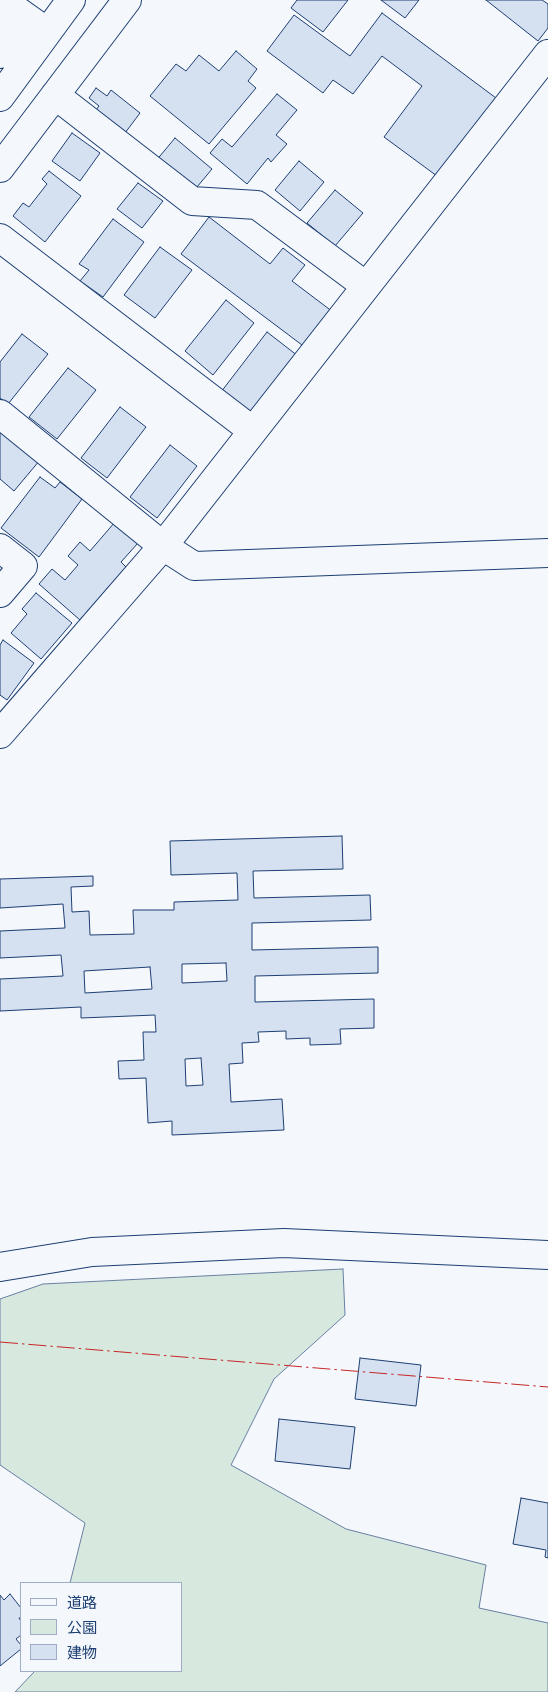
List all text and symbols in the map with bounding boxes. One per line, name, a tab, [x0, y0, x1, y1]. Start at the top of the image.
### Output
legend	[20, 1582, 182, 1672]
text: 道路	[67, 1593, 97, 1613]
text: 公園	[67, 1618, 97, 1638]
text: 建物	[67, 1643, 97, 1663]

